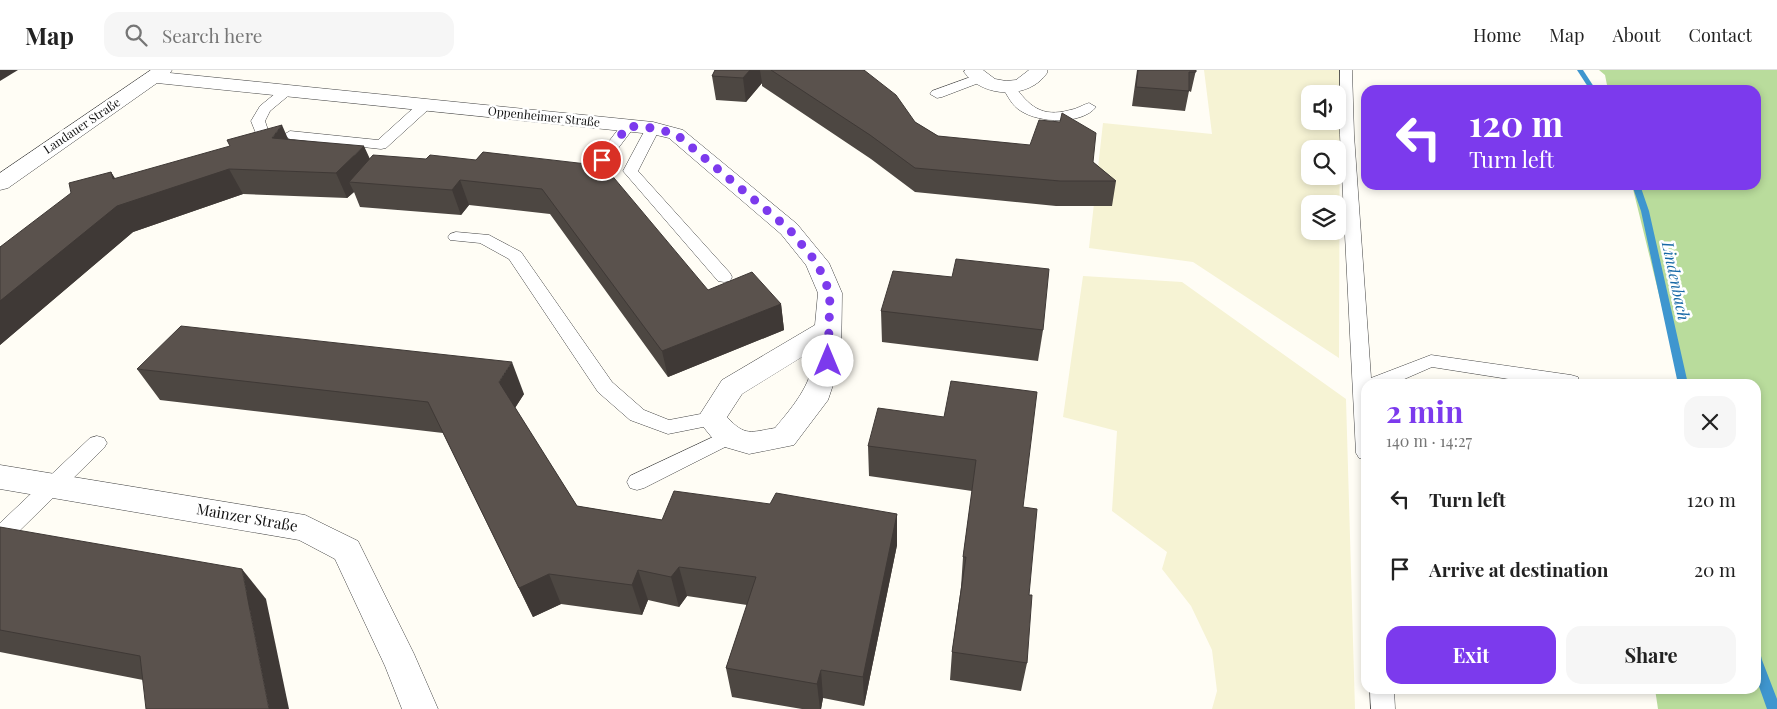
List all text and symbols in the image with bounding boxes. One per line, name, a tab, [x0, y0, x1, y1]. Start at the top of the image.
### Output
search box	[104, 12, 454, 57]
text: Map	[25, 19, 74, 51]
icon: search	[122, 21, 150, 49]
text: Search here	[162, 22, 262, 48]
text: Home	[1473, 23, 1521, 47]
text: Map	[1549, 23, 1584, 47]
text: About	[1612, 23, 1661, 47]
text: Contact	[1689, 23, 1752, 47]
map controls	[1301, 85, 1346, 240]
button: sound	[1301, 85, 1346, 130]
street label: Landauer Straße	[40, 94, 123, 157]
text: 120 m	[1469, 99, 1563, 146]
street label: Oppenheimer Straße	[487, 102, 601, 130]
icon: left	[1386, 105, 1451, 170]
pin	[581, 139, 623, 181]
button: search	[1301, 140, 1346, 185]
text: Turn left	[1469, 144, 1554, 174]
icon: arrive	[588, 146, 616, 174]
button: layers	[1301, 195, 1346, 240]
water label: Lindenbach	[1658, 238, 1695, 322]
position arrow	[801, 334, 853, 386]
text: 2 min	[1386, 391, 1463, 431]
button: close	[1684, 396, 1736, 448]
text: 140 m · 14:27	[1386, 430, 1472, 451]
icon: left	[1386, 485, 1414, 513]
text: Turn left	[1429, 486, 1506, 512]
text: 120 m	[1687, 486, 1736, 512]
street label: Mainzer Straße	[195, 498, 299, 536]
icon: arrive	[1386, 555, 1414, 583]
text: Arrive at destination	[1429, 556, 1609, 582]
text: 20 m	[1694, 556, 1736, 582]
button: Exit	[1386, 626, 1556, 684]
button: Share	[1566, 626, 1736, 684]

